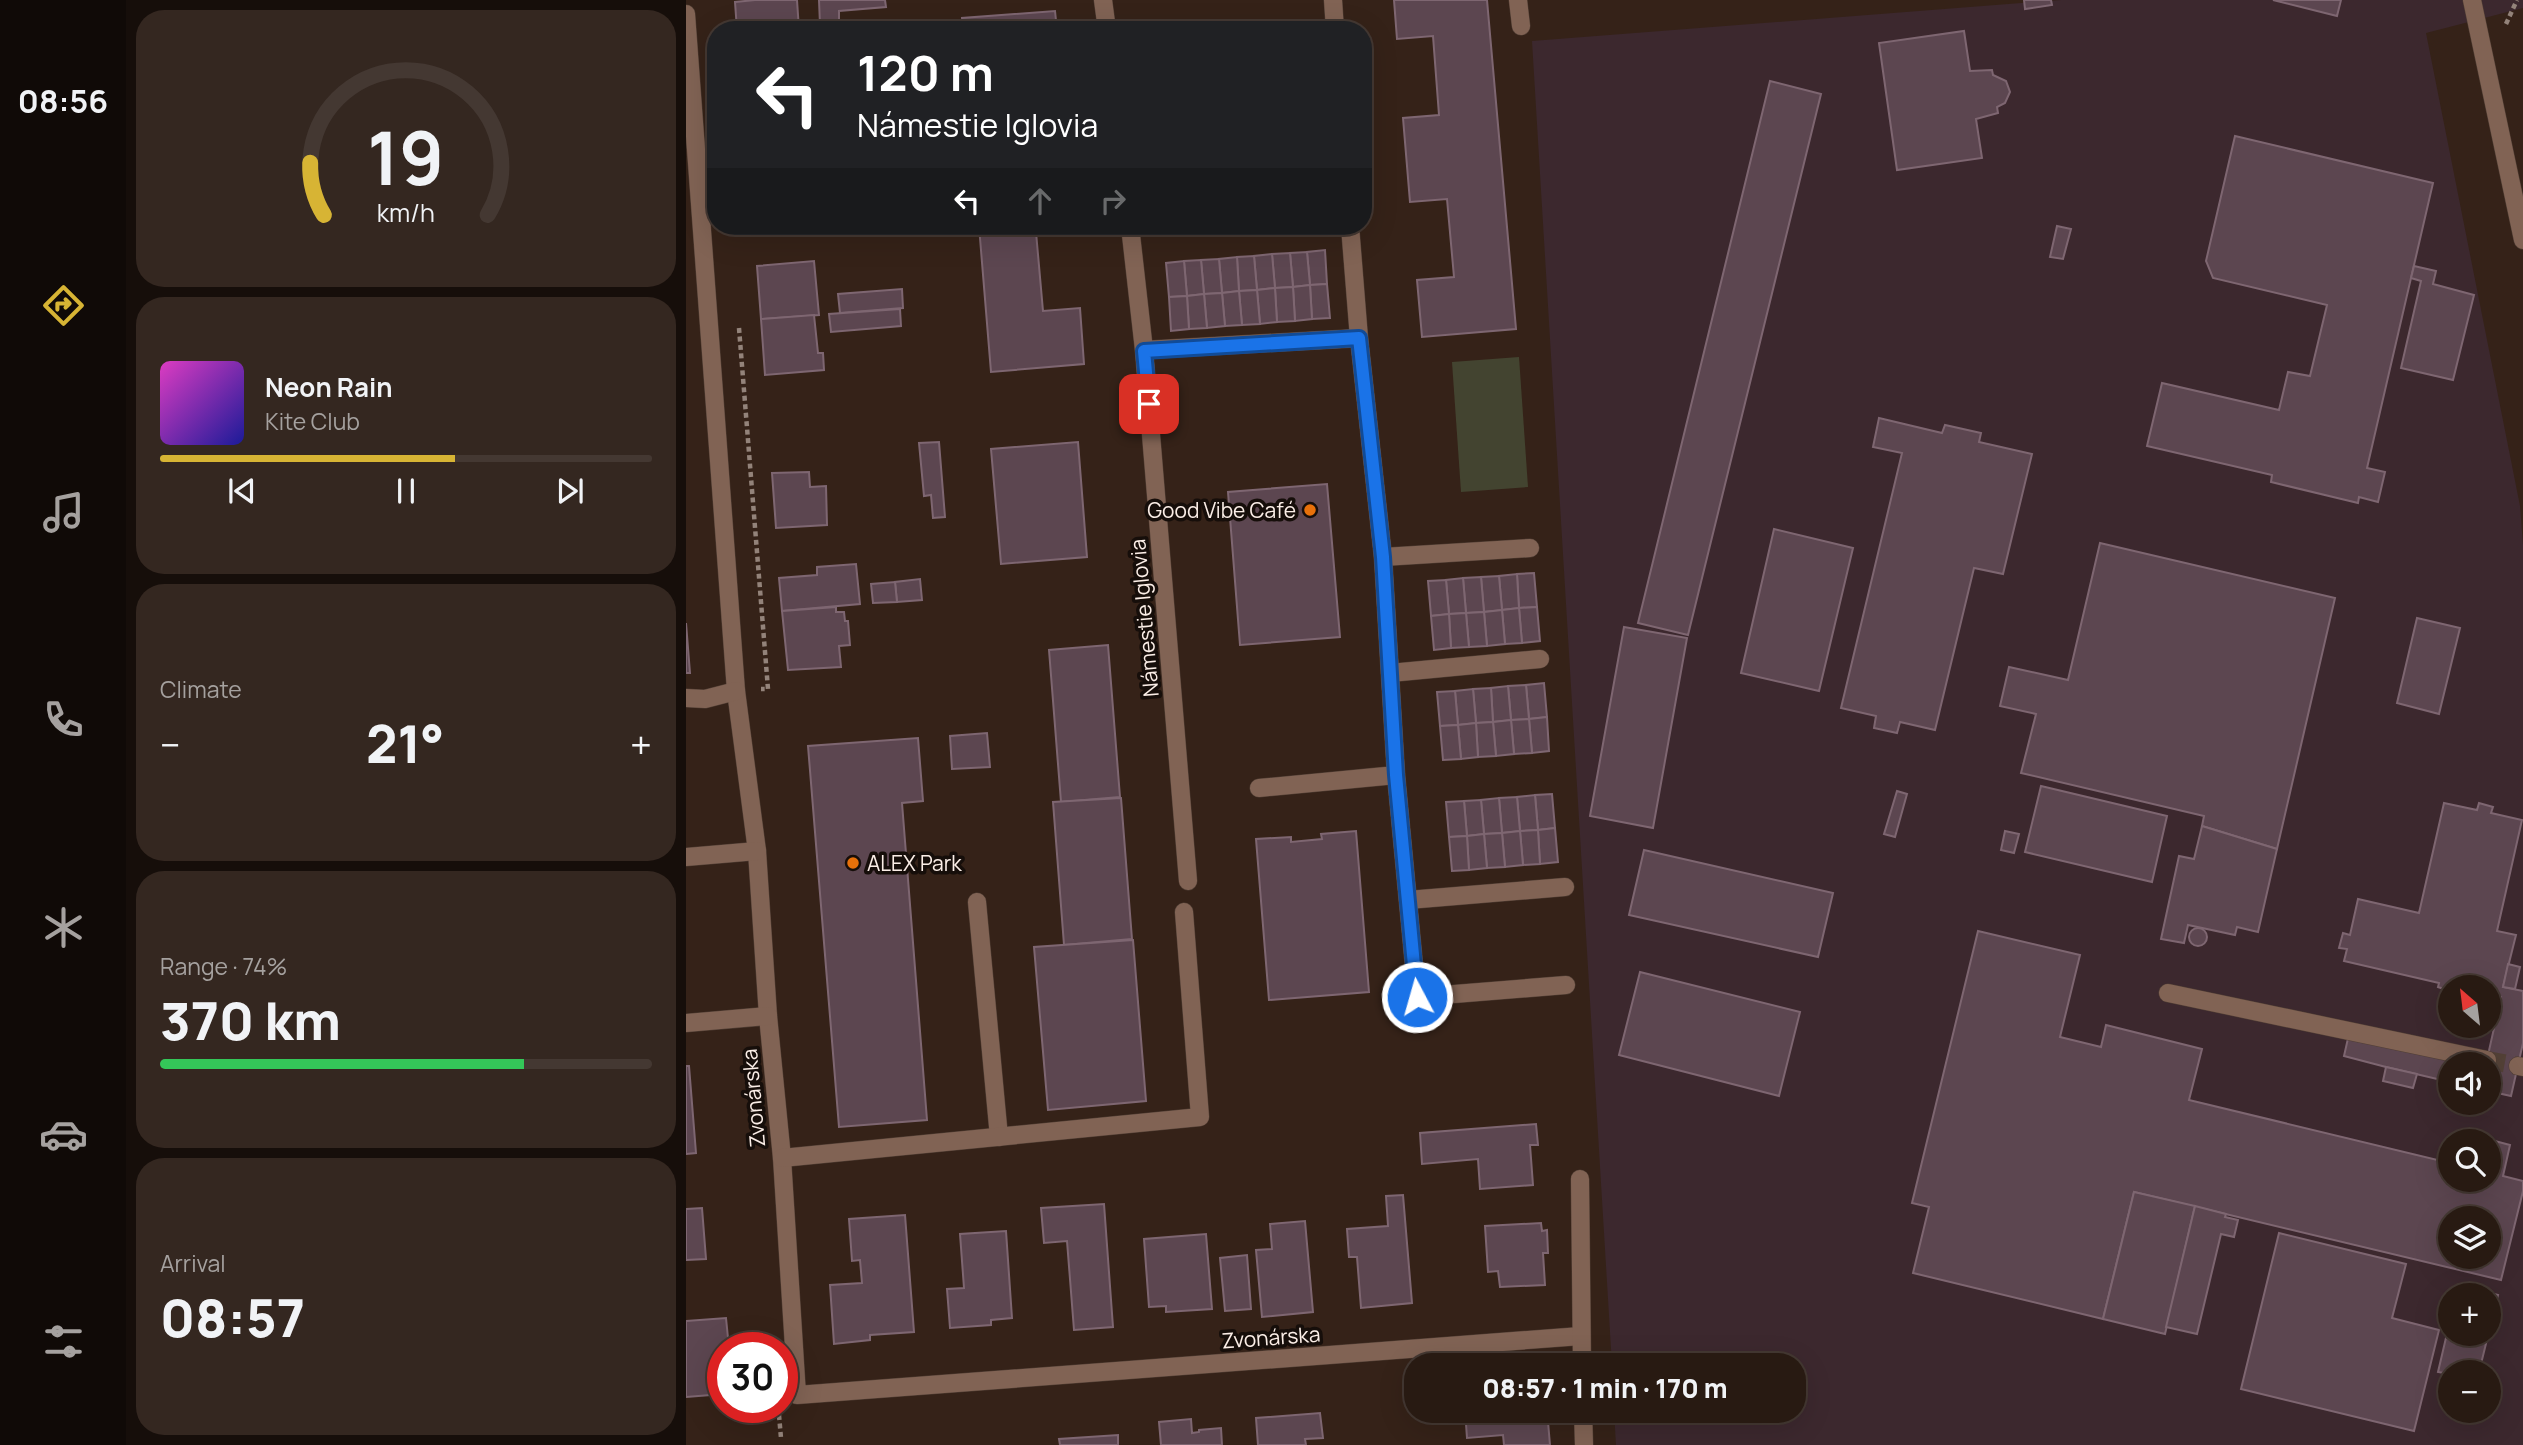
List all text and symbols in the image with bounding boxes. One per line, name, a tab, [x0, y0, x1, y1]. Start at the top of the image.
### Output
text: 120 m	[857, 39, 994, 106]
icon: left	[742, 49, 833, 140]
text: 08:56	[18, 79, 108, 123]
text: Námestie Iglovia	[857, 103, 1098, 147]
text: 19	[367, 107, 445, 207]
icon: left	[948, 182, 986, 220]
icon: ahead	[1021, 182, 1059, 220]
icon: right	[1094, 182, 1132, 220]
text: km/h	[377, 194, 435, 229]
icon: directions	[39, 281, 88, 330]
text: Neon Rain	[265, 369, 393, 405]
pin	[1119, 374, 1179, 434]
icon: arrive	[1130, 385, 1168, 423]
text: Kite Club	[265, 405, 360, 437]
icon: previous	[223, 472, 261, 510]
icon: pause	[387, 472, 425, 510]
icon: next	[551, 472, 589, 510]
icon: music	[39, 488, 88, 537]
place label: Good Vibe Café	[1147, 496, 1296, 524]
marker: Good Vibe Café	[1302, 502, 1318, 518]
street label: Námestie Iglovia	[1123, 538, 1165, 698]
text: Climate	[160, 673, 242, 705]
icon: phone	[39, 695, 88, 744]
text: 21°	[366, 708, 445, 779]
text: −	[160, 718, 181, 770]
text: +	[630, 718, 652, 770]
place label: ALEX Park	[867, 849, 962, 877]
marker: ALEX Park	[845, 855, 861, 871]
icon: climate	[39, 903, 88, 952]
text: Range · 74%	[160, 950, 287, 982]
position arrow	[1380, 960, 1454, 1034]
north arrow	[2438, 975, 2501, 1038]
map controls	[2438, 975, 2501, 1423]
text: 370 km	[160, 985, 341, 1056]
street label: Zvonárska	[735, 1048, 771, 1148]
button: sound	[2438, 1052, 2501, 1115]
icon: car	[39, 1110, 88, 1159]
button: search	[2438, 1129, 2501, 1192]
button: layers	[2438, 1206, 2501, 1269]
text: Arrival	[160, 1247, 226, 1279]
text: 08:57	[160, 1282, 305, 1353]
button: +	[2438, 1283, 2501, 1346]
icon: filters	[39, 1317, 88, 1366]
street label: Zvonárska	[1221, 1320, 1321, 1354]
speed limit sign: 30	[707, 1332, 798, 1423]
button: −	[2438, 1360, 2501, 1423]
text: 08:57 · 1 min · 170 m	[1482, 1370, 1728, 1406]

